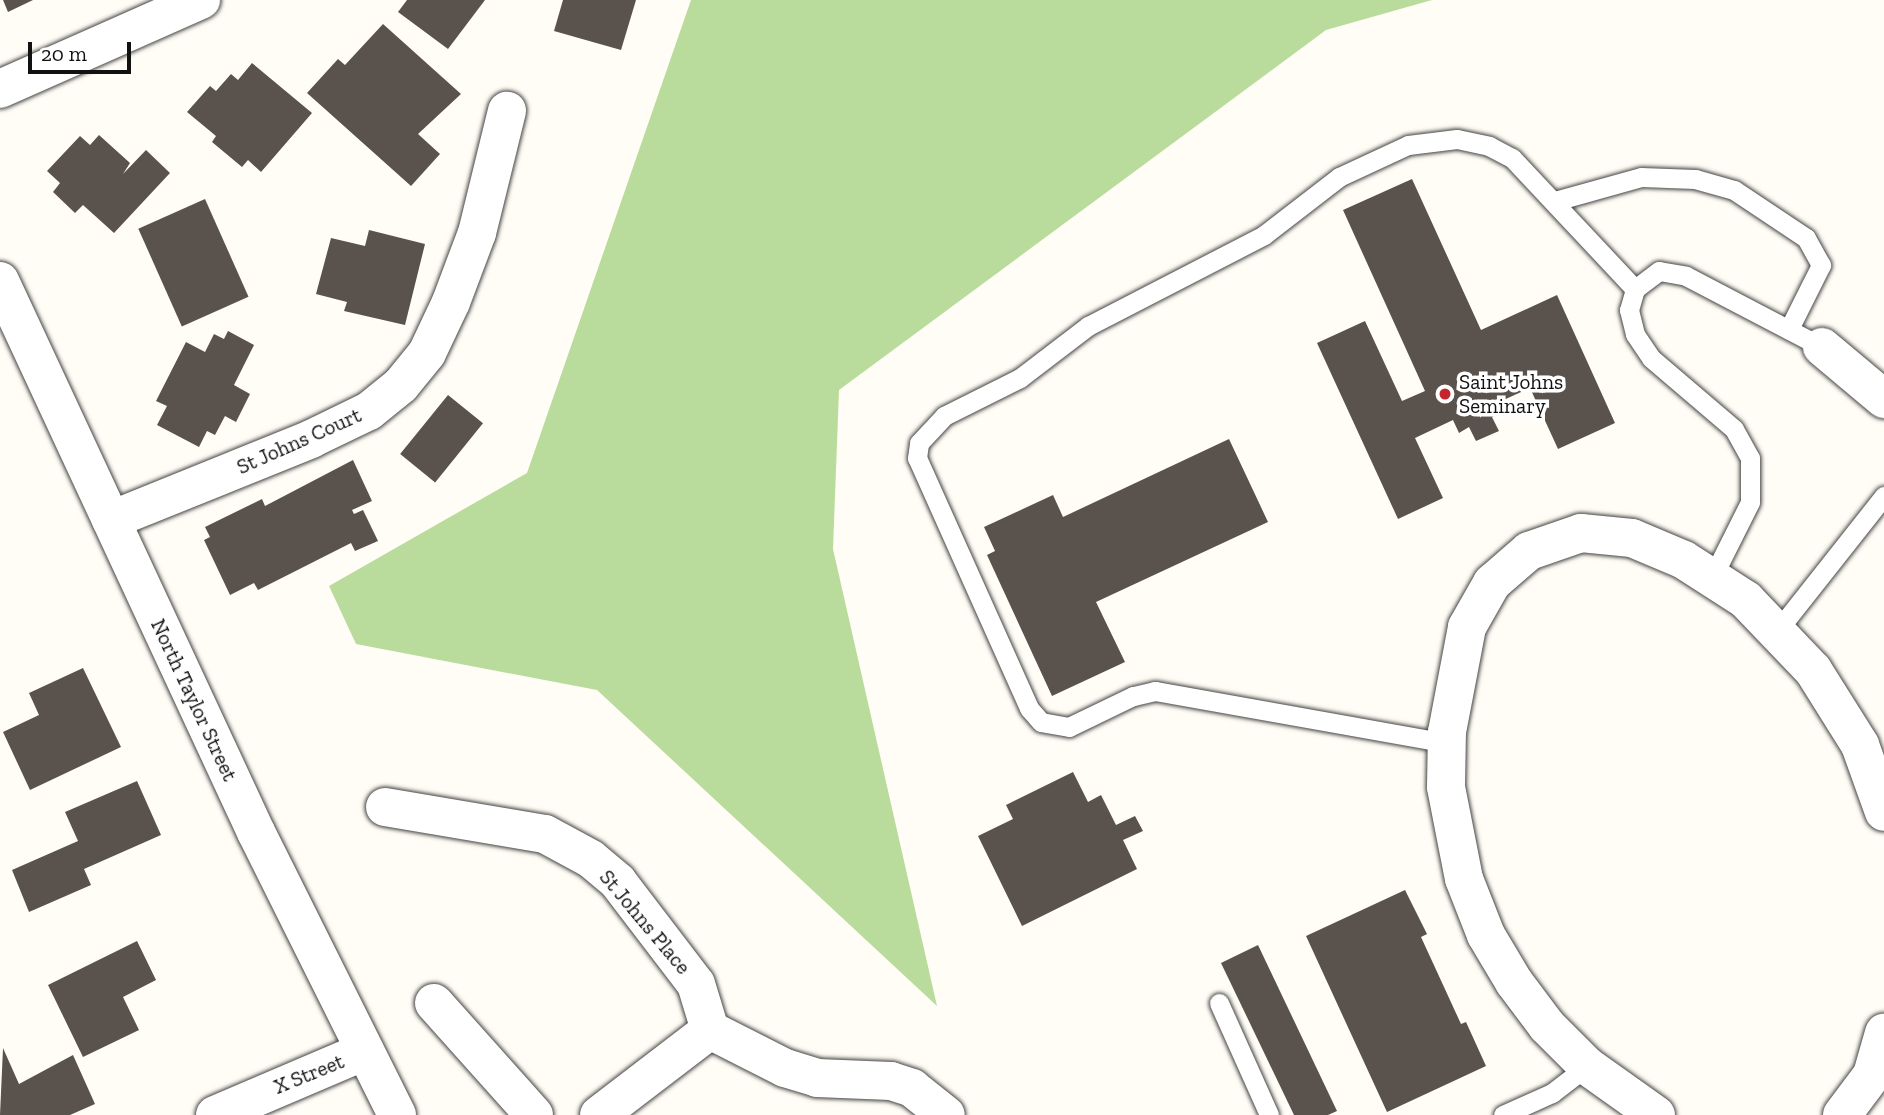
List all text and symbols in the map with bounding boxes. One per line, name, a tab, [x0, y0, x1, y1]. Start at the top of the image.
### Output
scale bar	[32, 28, 135, 72]
text: 20 m	[41, 41, 87, 66]
place label: Saint Johns Seminary	[1459, 369, 1564, 419]
marker: Saint Johns Seminary	[1437, 386, 1453, 402]
street label: St Johns Court	[233, 402, 365, 480]
street label: North Taylor Street	[145, 615, 243, 785]
street label: St Johns Place	[594, 865, 696, 979]
street label: X Street	[270, 1049, 348, 1099]

